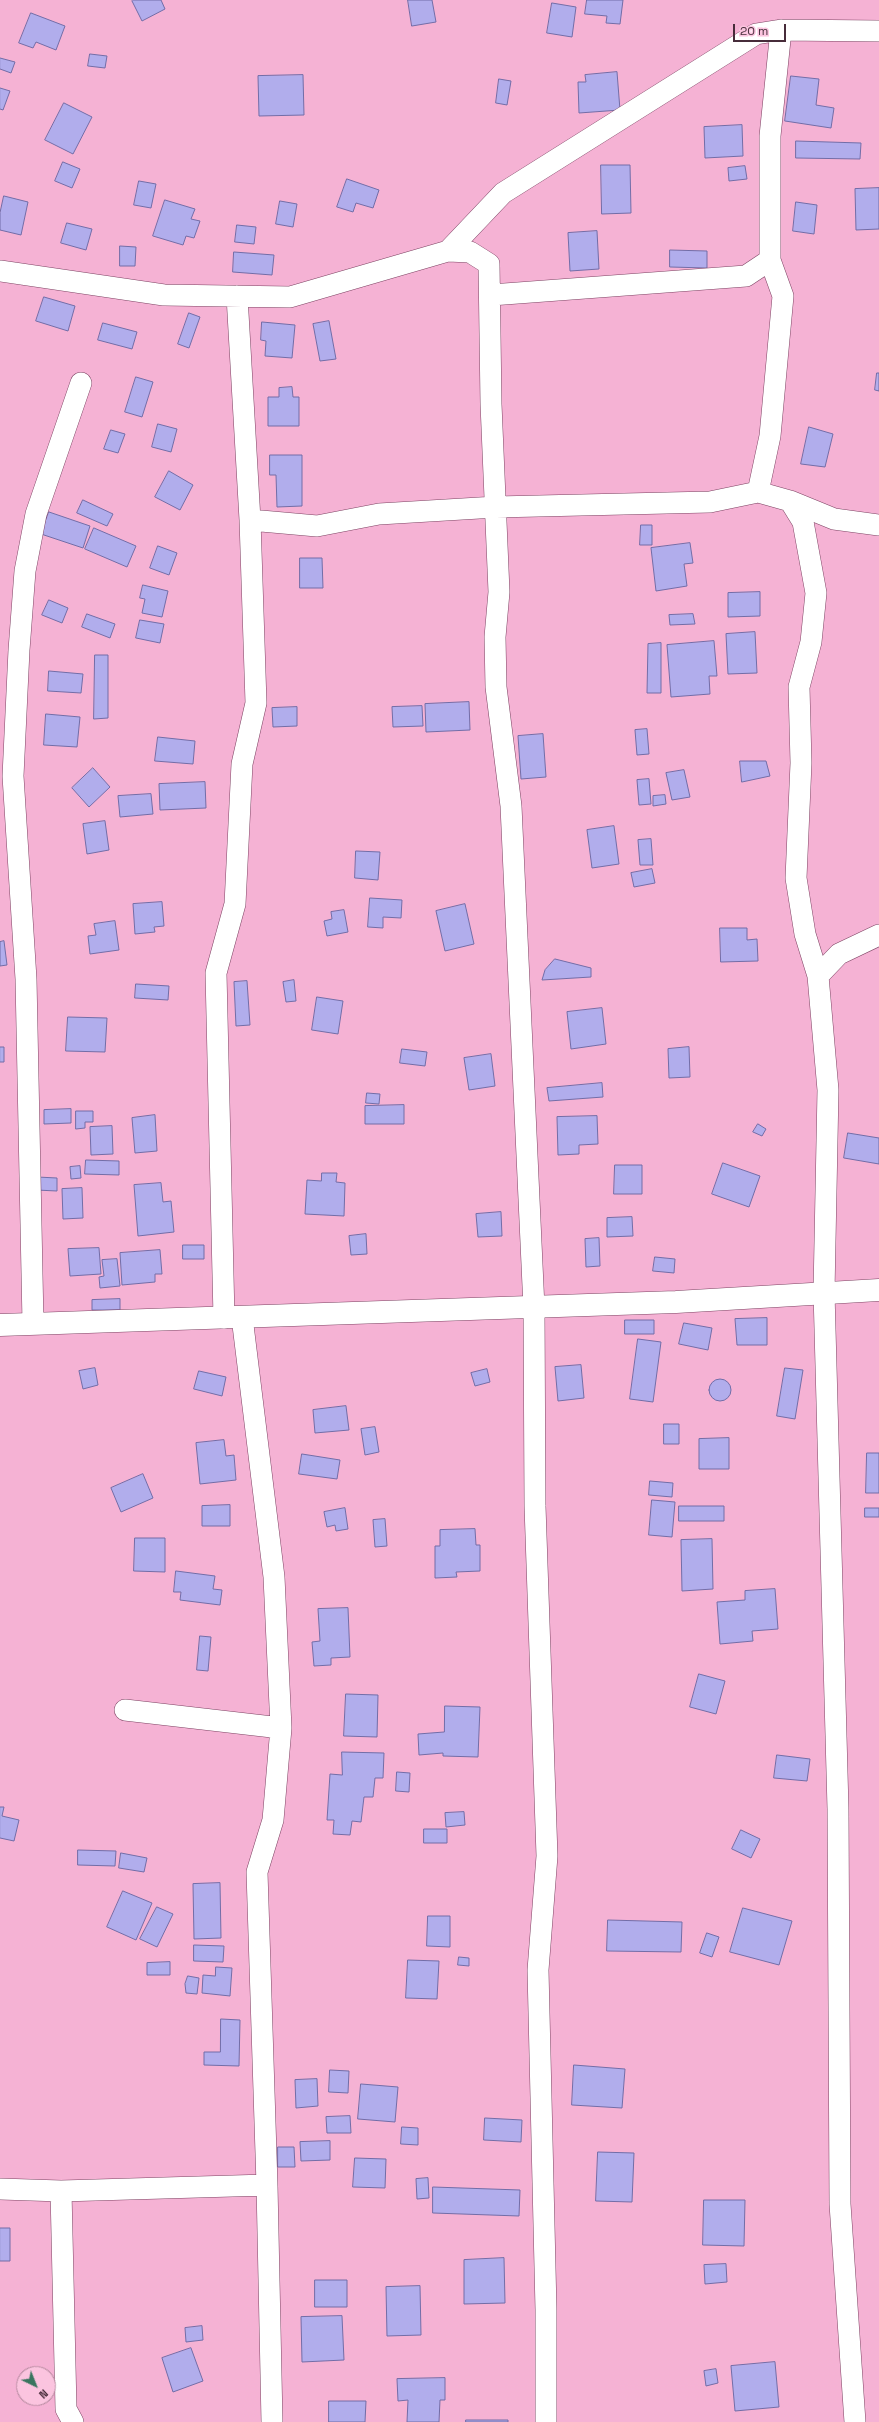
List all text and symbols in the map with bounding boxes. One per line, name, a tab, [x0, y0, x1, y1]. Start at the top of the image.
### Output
scale bar	[735, 16, 788, 42]
text: 20 m	[740, 23, 768, 39]
north arrow	[16, 2366, 56, 2406]
text: N	[36, 2386, 51, 2402]

